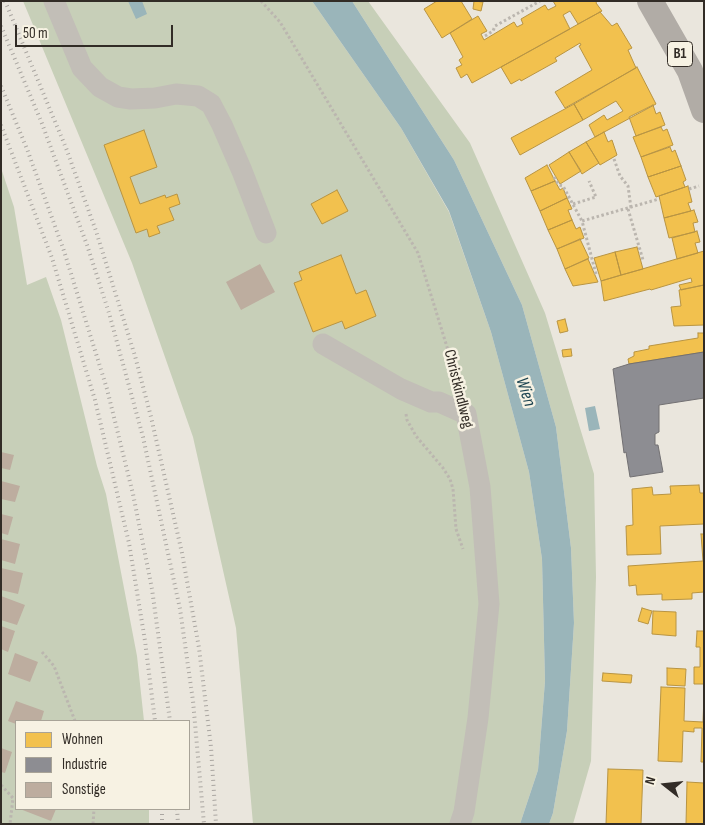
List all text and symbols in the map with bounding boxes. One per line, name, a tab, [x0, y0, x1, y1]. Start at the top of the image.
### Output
scale bar	[18, 15, 175, 47]
text: 50 m	[23, 24, 48, 43]
road number: B1	[668, 42, 692, 66]
street label: Christkindlweg	[439, 348, 477, 430]
water label: Wien	[510, 375, 540, 409]
legend	[15, 720, 190, 810]
text: Wohnen	[62, 730, 103, 749]
text: Industrie	[62, 755, 107, 774]
north arrow	[640, 760, 690, 810]
text: N	[641, 775, 659, 787]
text: Sonstige	[62, 780, 106, 799]

